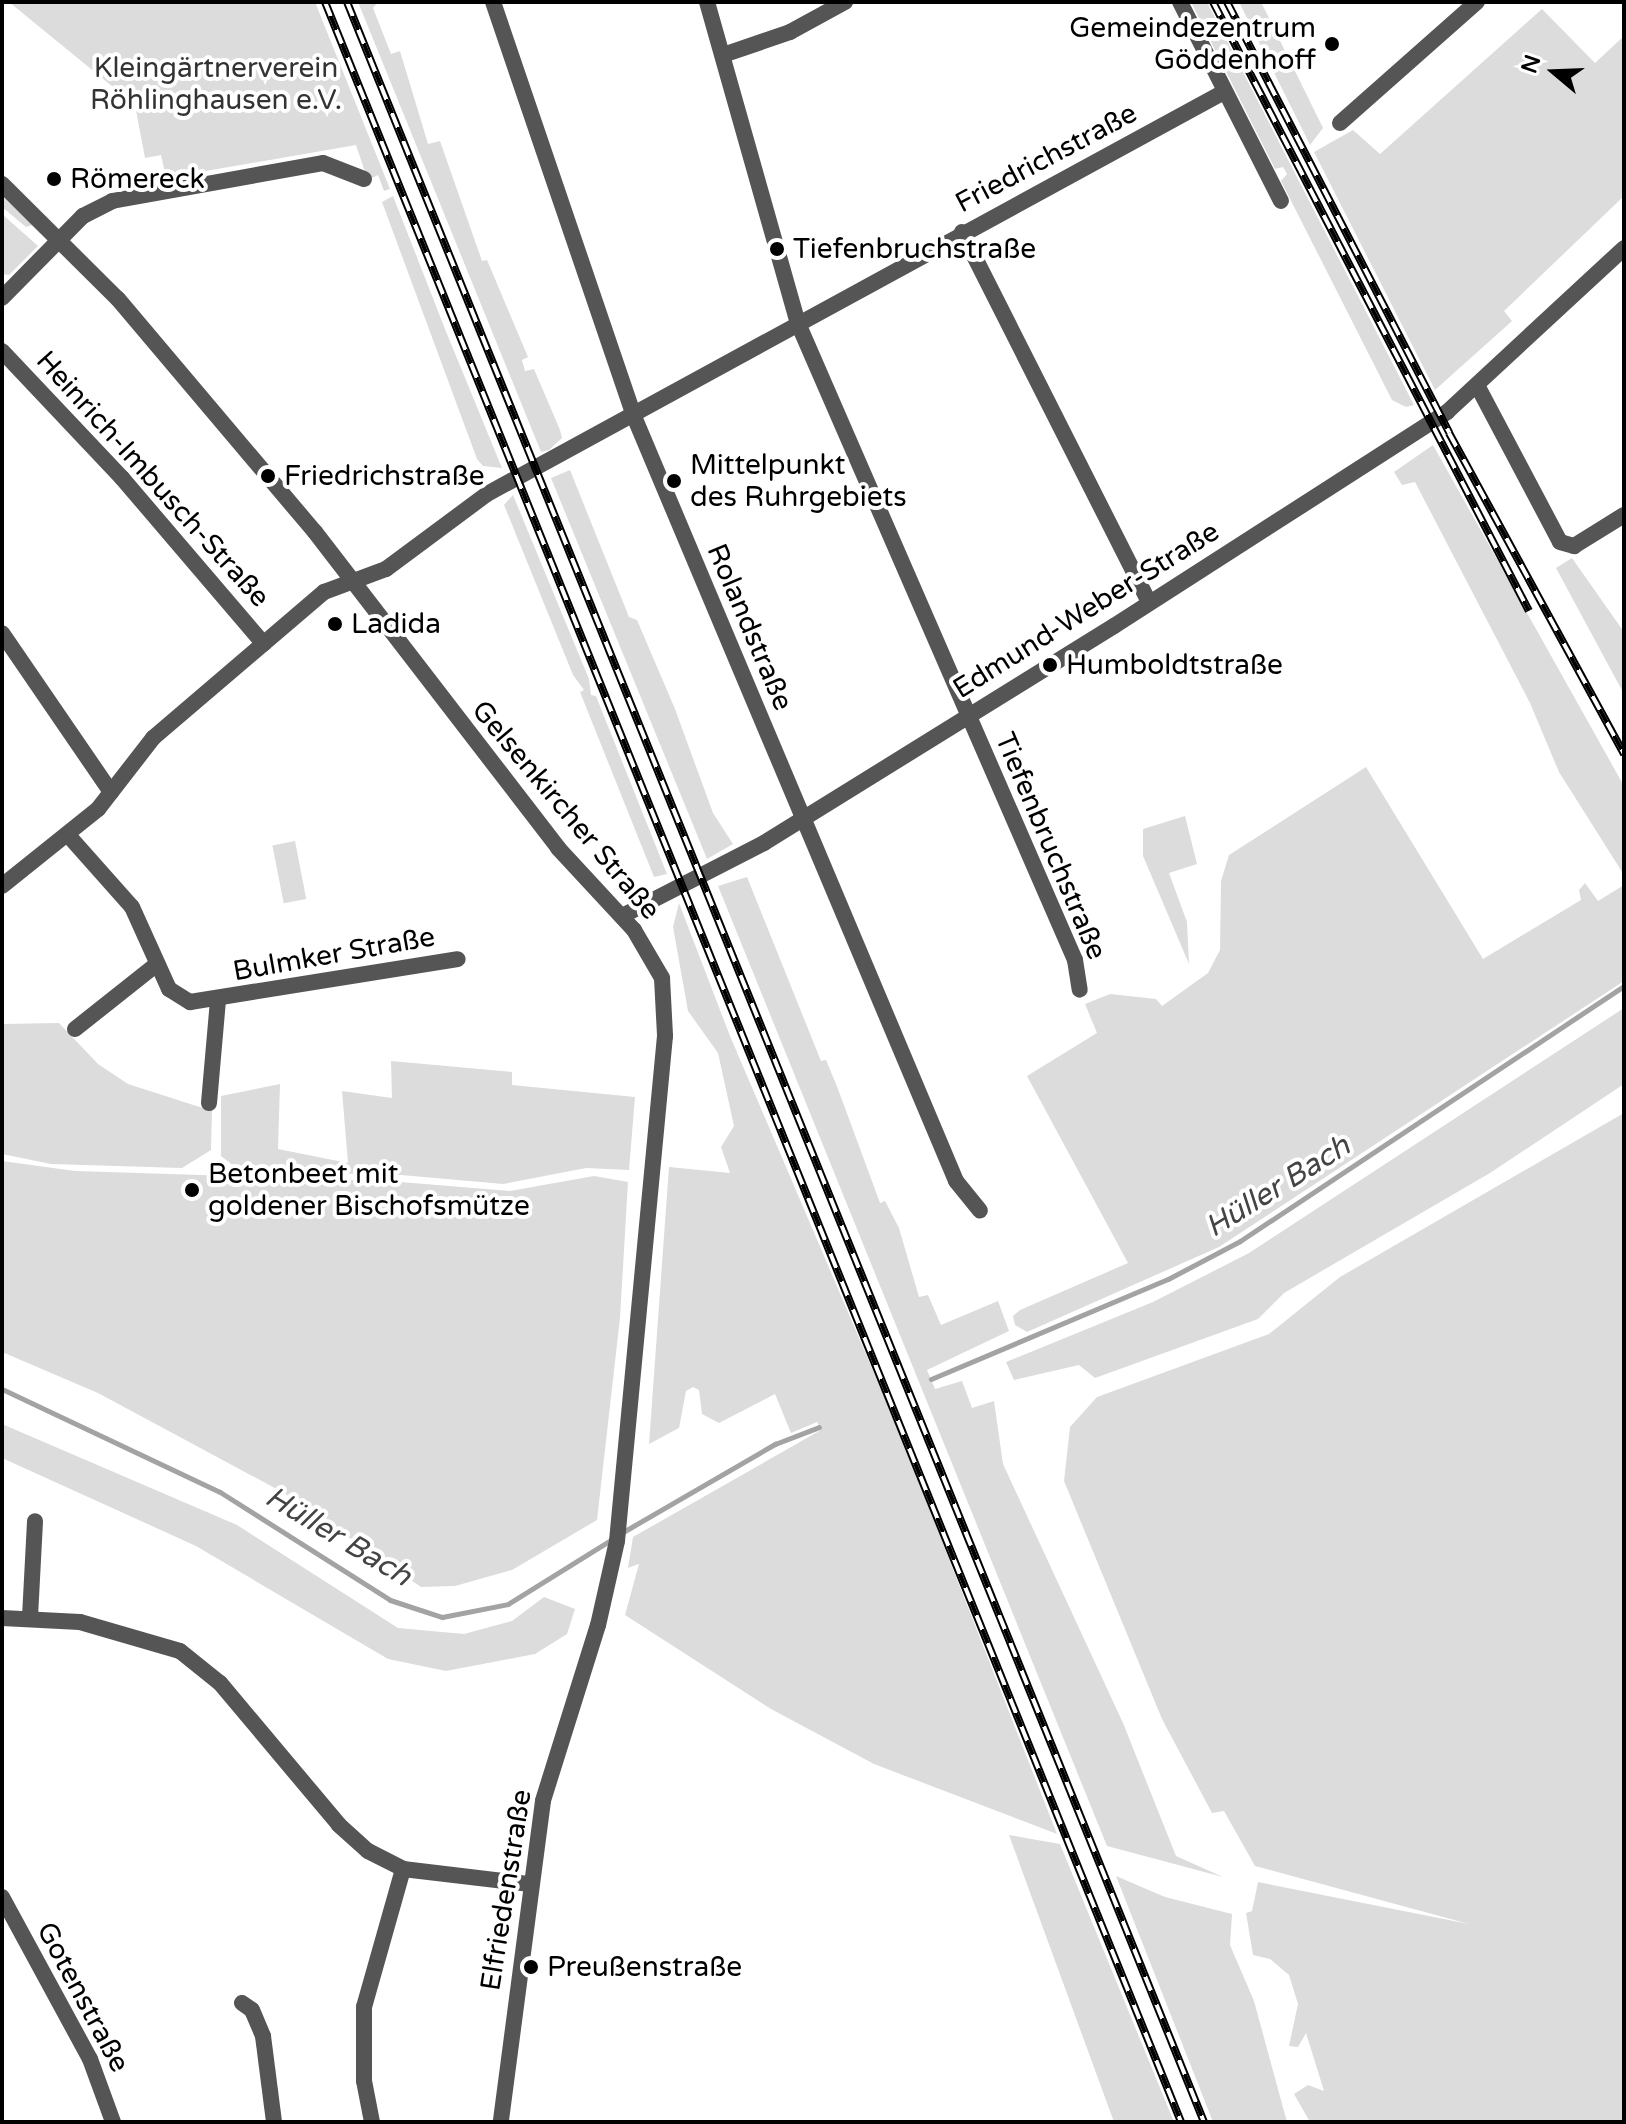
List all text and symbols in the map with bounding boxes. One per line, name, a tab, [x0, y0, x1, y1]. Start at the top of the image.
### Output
place label: Gemeindezentrum Göddenhoff	[1069, 11, 1316, 77]
north arrow	[1514, 32, 1594, 112]
marker: Gemeindezentrum Göddenhoff	[1323, 35, 1341, 53]
park label: Kleingärtnerverein Röhlinghausen e.V.	[90, 51, 342, 117]
text: N	[1516, 52, 1546, 77]
street label: Friedrichstraße	[950, 96, 1142, 220]
place label: Römereck	[70, 162, 205, 196]
marker: Römereck	[45, 170, 63, 188]
place label: Tiefenbruchstraße	[793, 232, 1036, 266]
marker: Tiefenbruchstraße	[768, 240, 786, 258]
street label: Heinrich-Imbusch-Straße	[29, 344, 277, 614]
place label: Mittelpunkt des Ruhrgebiets	[690, 448, 907, 514]
place label: Friedrichstraße	[284, 459, 485, 493]
marker: Friedrichstraße	[259, 467, 277, 485]
marker: Mittelpunkt des Ruhrgebiets	[665, 472, 683, 490]
street label: Edmund-Weber-Straße	[947, 514, 1225, 706]
street label: Rolandstraße	[700, 539, 800, 715]
place label: Ladida	[351, 607, 441, 641]
marker: Ladida	[326, 615, 344, 633]
place label: Humboldtstraße	[1066, 648, 1283, 682]
marker: Humboldtstraße	[1041, 656, 1059, 674]
street label: Gelsenkircher Straße	[465, 694, 667, 926]
street label: Tiefenbruchstraße	[988, 728, 1114, 964]
street label: Bulmker Straße	[230, 920, 438, 988]
water label: Hüller Bach	[1199, 1128, 1357, 1246]
place label: Betonbeet mit goldener Bischofsmütze	[208, 1157, 530, 1223]
marker: Betonbeet mit goldener Bischofsmütze	[183, 1181, 201, 1199]
water label: Hüller Bach	[259, 1479, 417, 1595]
street label: Elfriedenstraße	[474, 1787, 538, 1993]
street label: Gotenstraße	[29, 1916, 137, 2078]
place label: Preußenstraße	[547, 1950, 742, 1984]
marker: Preußenstraße	[522, 1958, 540, 1976]

